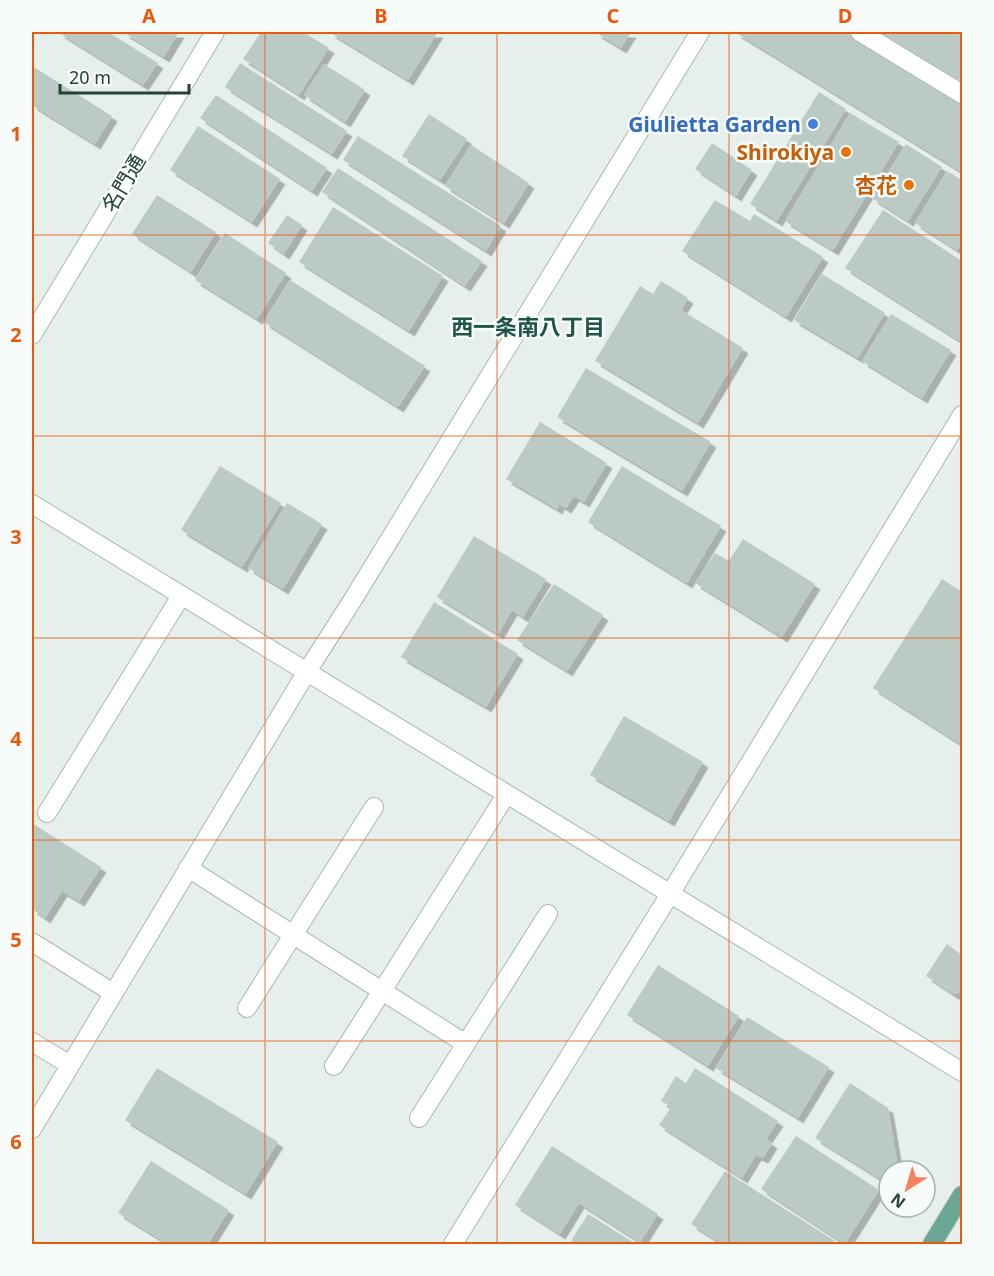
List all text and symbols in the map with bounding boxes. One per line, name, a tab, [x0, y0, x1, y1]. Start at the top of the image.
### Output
text: A	[142, 2, 156, 29]
text: B	[374, 2, 388, 29]
text: C	[607, 2, 620, 29]
text: D	[838, 2, 852, 29]
scale bar	[60, 57, 189, 95]
text: 20 m	[69, 65, 111, 89]
place label: Giulietta Garden	[628, 110, 801, 138]
marker: Giulietta Garden	[806, 117, 820, 131]
text: 1	[10, 120, 22, 147]
place label: Shirokiya	[737, 138, 834, 166]
marker: Shirokiya	[839, 145, 853, 159]
street label: 名門通	[95, 149, 151, 217]
place label: 杏花	[855, 171, 897, 199]
marker: 杏花	[902, 178, 916, 192]
district label: 西一条南八丁目	[451, 311, 605, 341]
text: 2	[10, 321, 22, 348]
text: 3	[10, 523, 22, 550]
text: 4	[10, 725, 22, 752]
text: 5	[10, 926, 22, 953]
text: 6	[10, 1128, 22, 1155]
north arrow	[877, 1159, 937, 1219]
text: N	[886, 1188, 910, 1214]

